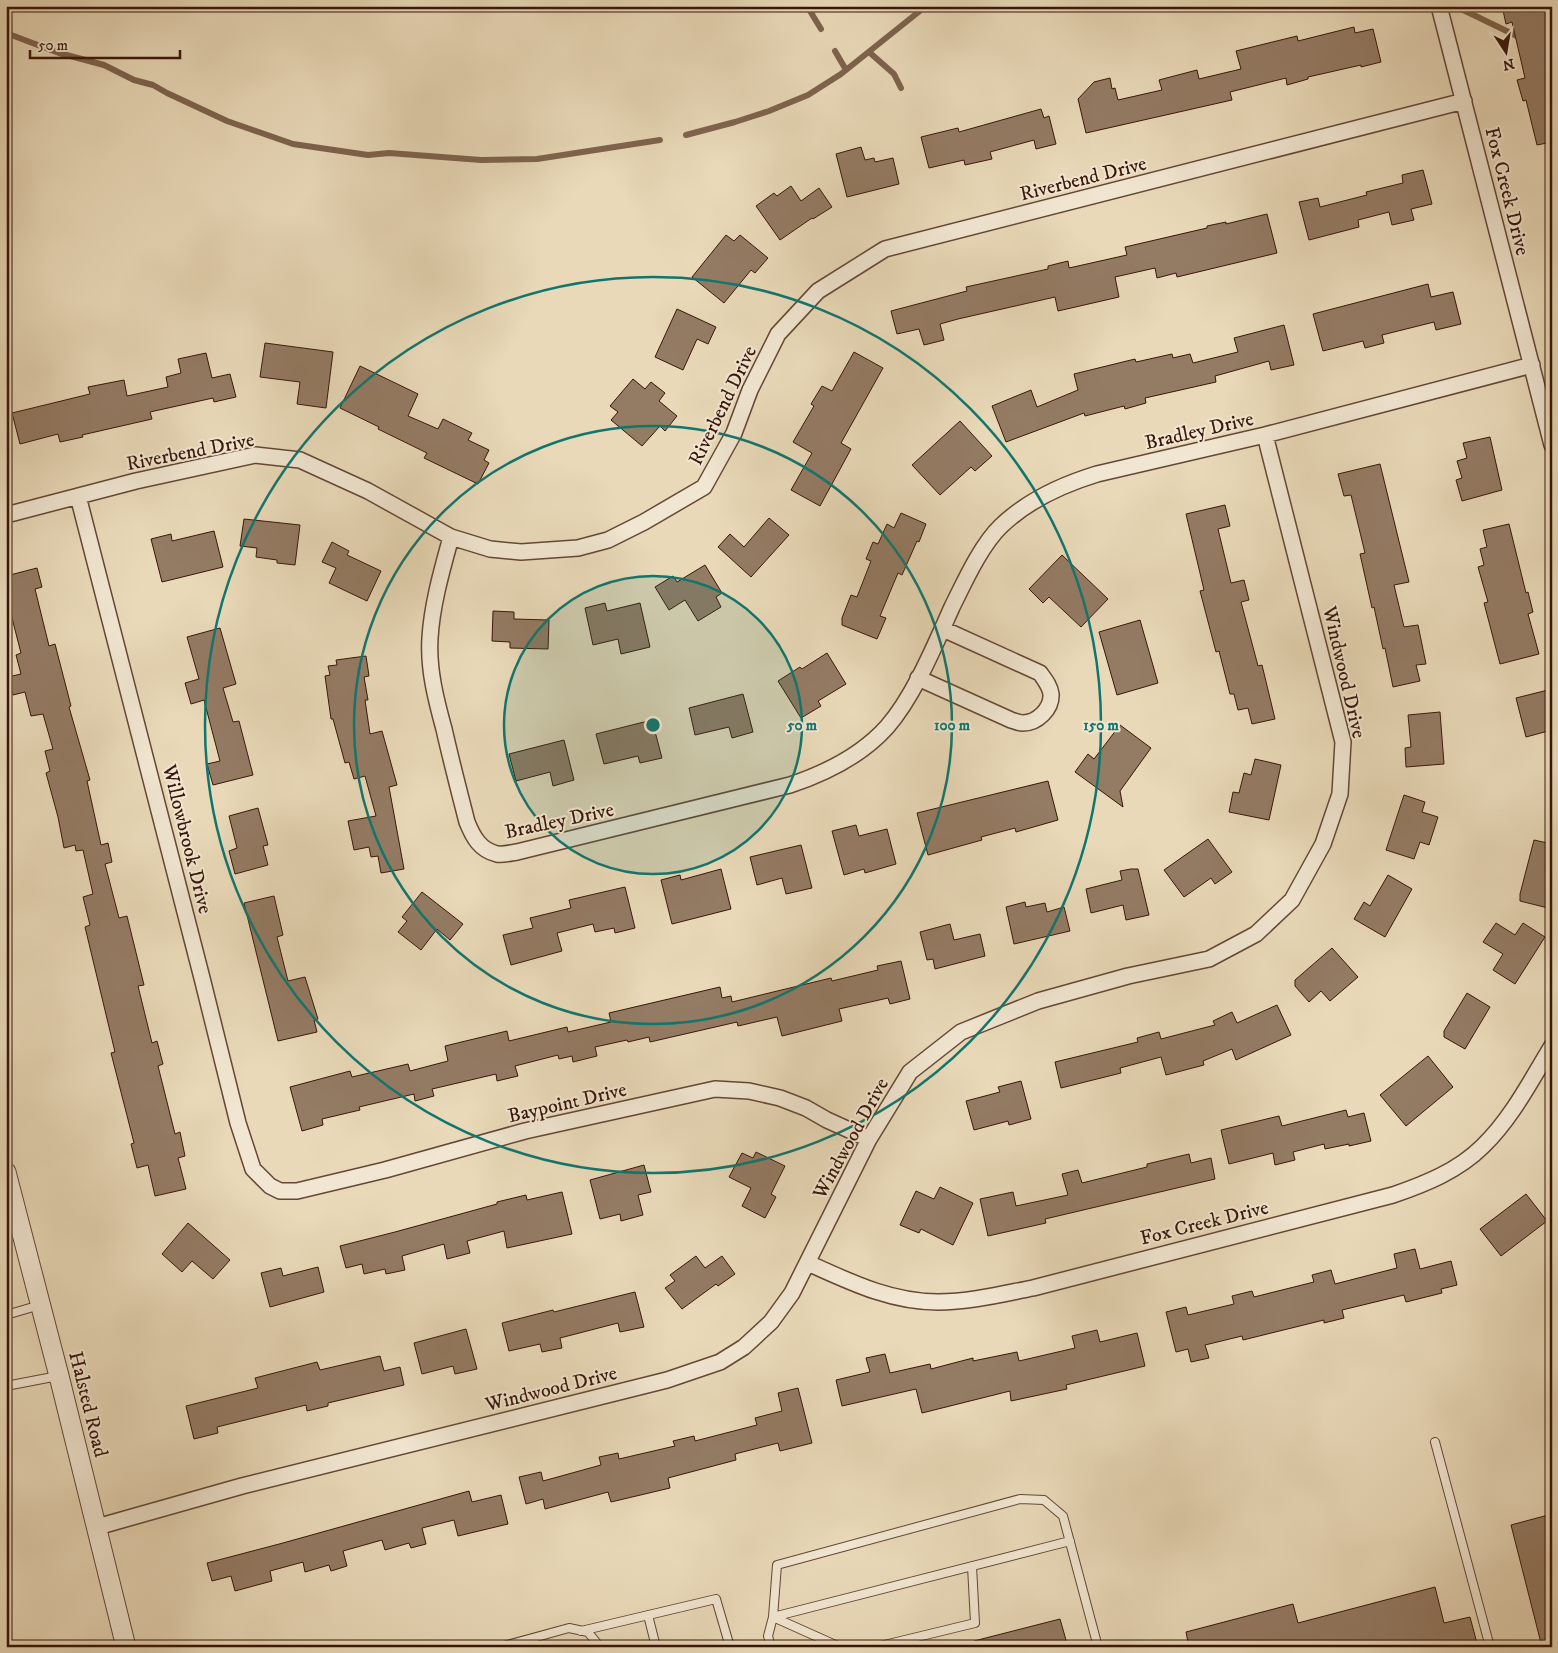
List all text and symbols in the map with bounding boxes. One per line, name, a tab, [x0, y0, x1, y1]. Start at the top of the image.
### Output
scale bar	[30, 28, 180, 60]
north arrow	[1480, 28, 1530, 78]
text: 50 m	[38, 36, 68, 55]
text: N	[1501, 54, 1516, 74]
street label: Fox Creek Drive	[1479, 125, 1535, 258]
street label: Riverbend Drive	[1017, 152, 1149, 207]
street label: Riverbend Drive	[684, 342, 763, 469]
street label: Bradley Drive	[1142, 407, 1256, 456]
street label: Riverbend Drive	[124, 428, 256, 477]
street label: Windwood Drive	[1316, 603, 1371, 741]
centre of rings	[644, 716, 662, 734]
text: 50 m	[786, 716, 818, 735]
text: 100 m	[934, 716, 971, 735]
text: 150 m	[1083, 716, 1119, 735]
street label: Willowbrook Drive	[156, 761, 217, 916]
street label: Bradley Drive	[502, 798, 616, 845]
street label: Windwood Drive	[807, 1074, 895, 1205]
street label: Baypoint Drive	[506, 1078, 629, 1129]
street label: Fox Creek Drive	[1138, 1195, 1271, 1251]
street label: Halsted Road	[62, 1349, 113, 1460]
street label: Windwood Drive	[482, 1361, 620, 1418]

